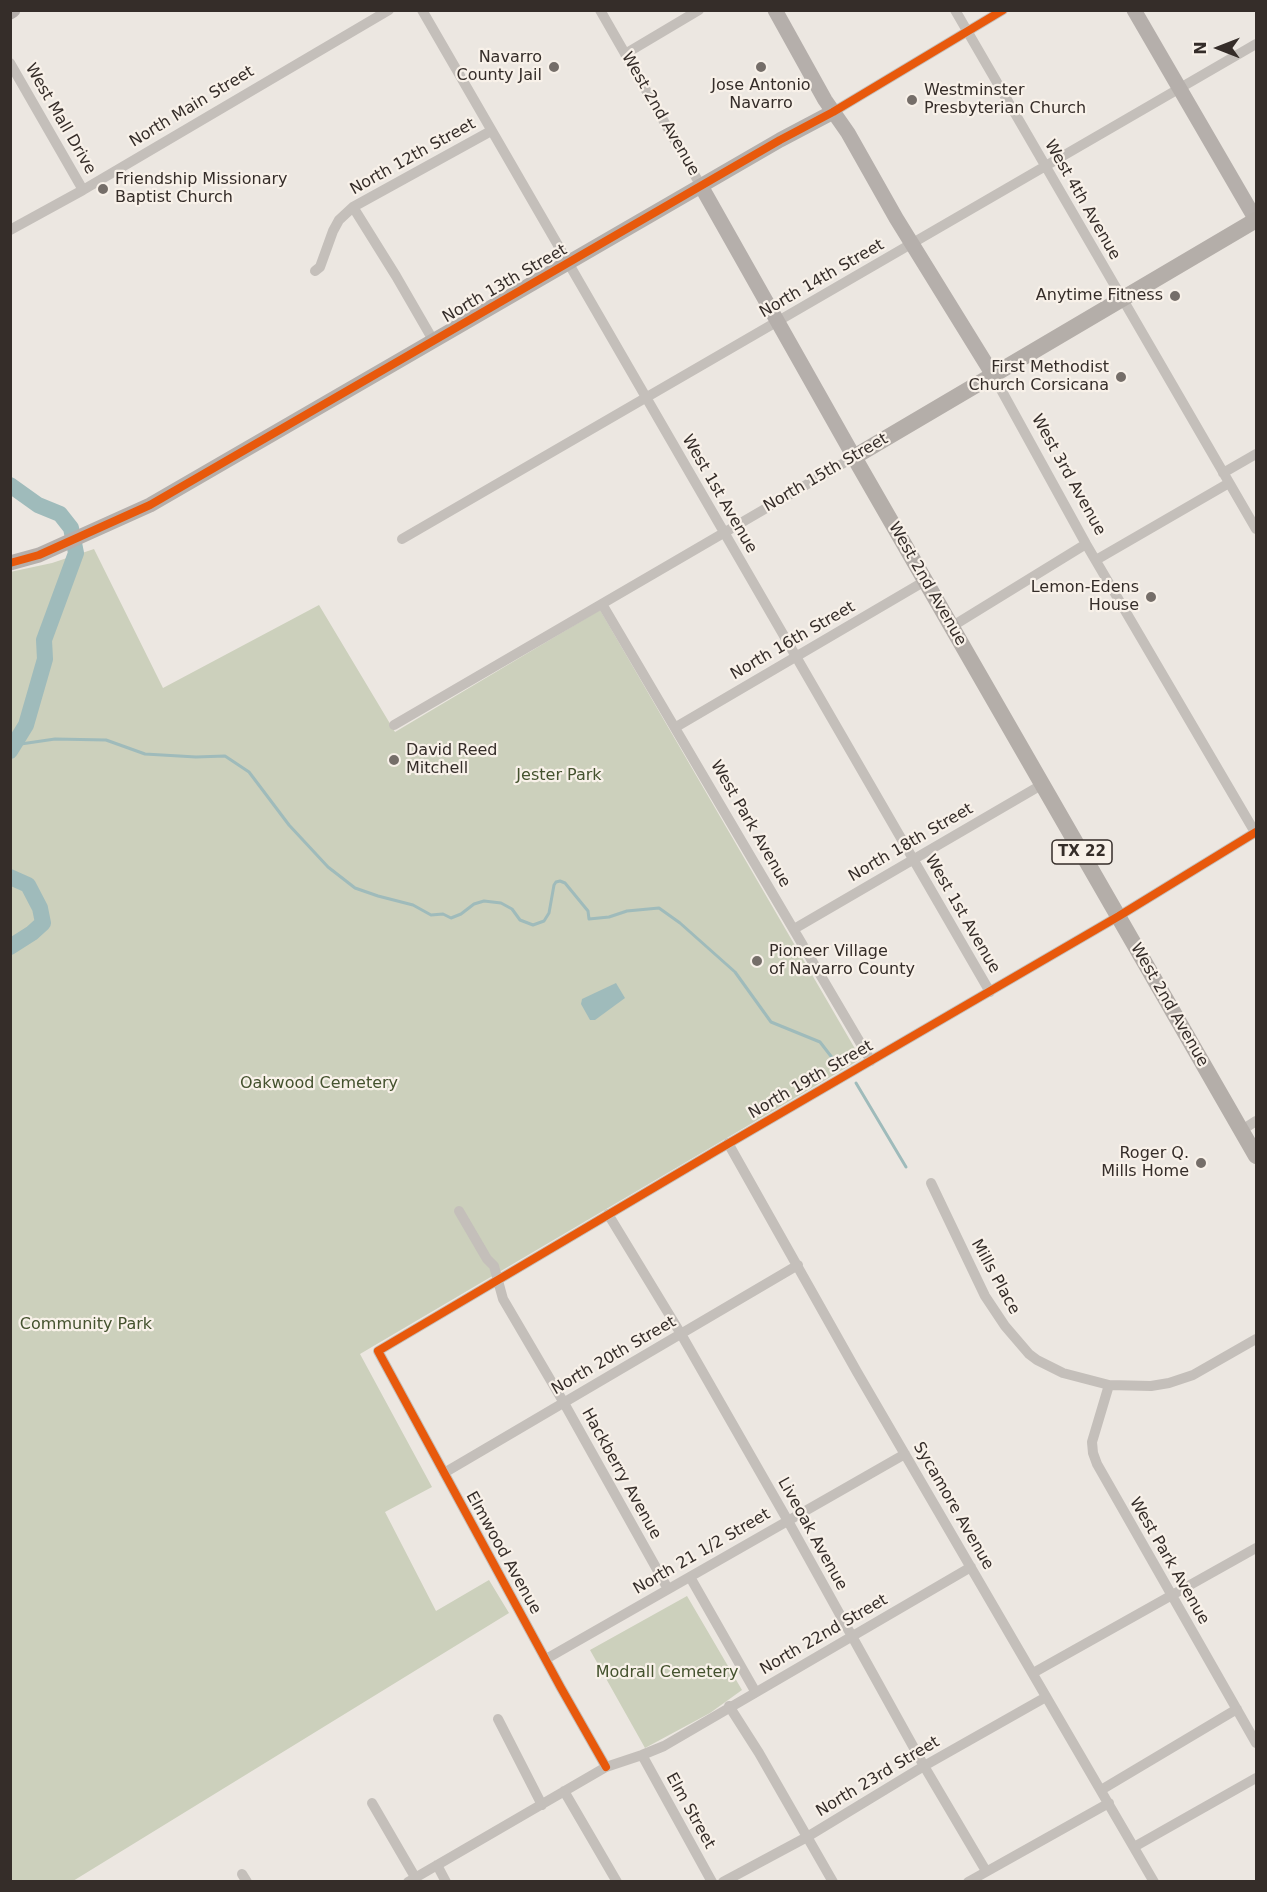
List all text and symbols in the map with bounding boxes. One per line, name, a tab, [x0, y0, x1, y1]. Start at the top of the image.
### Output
north arrow	[1189, 18, 1249, 78]
text: N	[1191, 41, 1210, 55]
place label: Navarro County Jail	[457, 48, 542, 86]
street label: West 2nd Avenue	[617, 49, 703, 179]
street label: West Mall Drive	[21, 60, 99, 178]
marker: Navarro County Jail	[547, 60, 561, 74]
marker: Jose Antonio Navarro	[754, 60, 768, 74]
street label: North Main Street	[126, 62, 258, 152]
place label: Jose Antonio Navarro	[711, 76, 811, 114]
place label: Westminster Presbyterian Church	[924, 81, 1086, 119]
marker: Westminster Presbyterian Church	[905, 93, 919, 107]
street label: North 12th Street	[347, 115, 479, 199]
street label: West 4th Avenue	[1040, 137, 1124, 263]
place label: Friendship Missionary Baptist Church	[115, 170, 288, 208]
marker: Friendship Missionary Baptist Church	[96, 182, 110, 196]
street label: North 14th Street	[756, 236, 888, 322]
street label: North 13th Street	[439, 241, 571, 327]
place label: Anytime Fitness	[1036, 286, 1163, 306]
marker: Anytime Fitness	[1168, 289, 1182, 303]
place label: First Methodist Church Corsicana	[968, 358, 1109, 396]
marker: First Methodist Church Corsicana	[1114, 370, 1128, 384]
street label: West 3rd Avenue	[1027, 411, 1109, 539]
street label: North 15th Street	[760, 430, 892, 516]
street label: West 1st Avenue	[677, 431, 761, 557]
street label: West 2nd Avenue	[884, 519, 970, 649]
place label: Lemon-Edens House	[1031, 578, 1139, 616]
marker: Lemon-Edens House	[1144, 590, 1158, 604]
street label: North 16th Street	[727, 598, 859, 684]
place label: David Reed Mitchell	[406, 741, 498, 779]
marker: David Reed Mitchell	[387, 753, 401, 767]
street label: West Park Avenue	[706, 757, 794, 891]
park label: Jester Park	[516, 766, 602, 786]
street label: North 18th Street	[845, 800, 977, 886]
road number: TX 22	[1052, 840, 1112, 864]
street label: West 1st Avenue	[920, 851, 1004, 977]
street label: West 2nd Avenue	[1126, 940, 1212, 1070]
place label: Pioneer Village of Navarro County	[769, 942, 915, 980]
marker: Pioneer Village of Navarro County	[750, 954, 764, 968]
street label: North 19th Street	[745, 1037, 877, 1123]
park label: Oakwood Cemetery	[240, 1074, 398, 1094]
place label: Roger Q. Mills Home	[1101, 1144, 1189, 1182]
marker: Roger Q. Mills Home	[1194, 1156, 1208, 1170]
street label: Mills Place	[966, 1236, 1024, 1318]
street label: North 20th Street	[548, 1313, 680, 1399]
park label: Community Park	[20, 1315, 152, 1335]
street label: Hackberry Avenue	[577, 1405, 665, 1543]
street label: Sycamore Avenue	[909, 1439, 997, 1573]
street label: Liveoak Avenue	[773, 1474, 851, 1594]
street label: Elmwood Avenue	[461, 1488, 545, 1618]
street label: West Park Avenue	[1125, 1494, 1213, 1628]
street label: North 21 1/2 Street	[630, 1505, 774, 1599]
street label: North 22nd Street	[757, 1591, 891, 1679]
park label: Modrall Cemetery	[596, 1663, 738, 1683]
street label: North 23rd Street	[813, 1733, 943, 1821]
street label: Elm Street	[661, 1770, 719, 1852]

